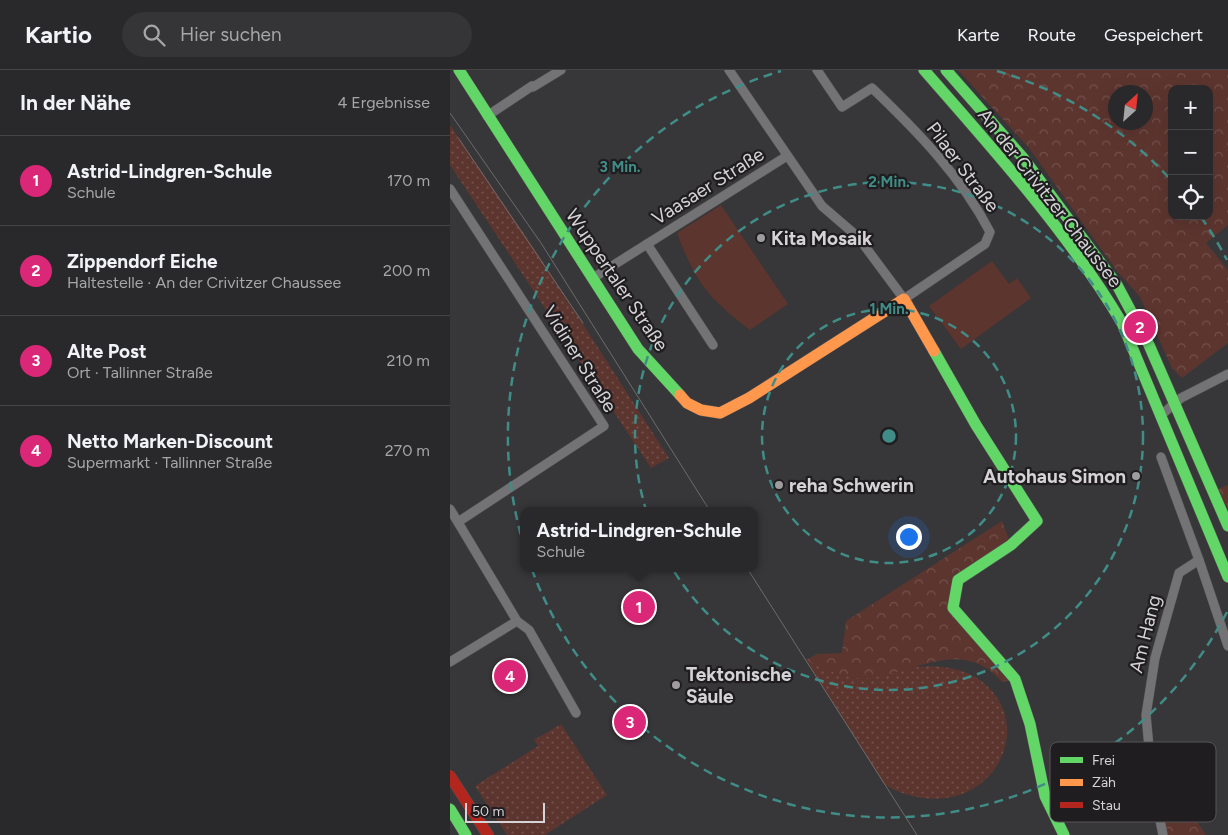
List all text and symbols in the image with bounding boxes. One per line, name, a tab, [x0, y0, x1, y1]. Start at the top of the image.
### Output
search box	[122, 12, 472, 57]
text: Kartio	[25, 20, 92, 49]
icon: search	[140, 21, 168, 49]
text: Hier suchen	[180, 23, 282, 46]
text: Karte	[957, 24, 1000, 46]
text: Route	[1028, 24, 1076, 46]
text: Gespeichert	[1104, 24, 1203, 46]
north arrow	[1108, 85, 1153, 130]
map controls	[1168, 85, 1213, 220]
button: +	[1168, 85, 1213, 130]
text: In der Nähe	[20, 90, 131, 115]
text: 4 Ergebnisse	[337, 93, 430, 112]
street label: An der Crivitzer Chaussee	[973, 104, 1127, 292]
street label: Pilaer Straße	[922, 117, 1004, 217]
button: −	[1168, 130, 1213, 175]
street label: Vaasaer Straße	[648, 142, 768, 230]
text: 3 Min.	[600, 158, 641, 176]
text: Astrid-Lindgren-Schule	[67, 160, 272, 183]
text: 1	[33, 171, 39, 190]
text: 170 m	[387, 171, 430, 190]
text: 2 Min.	[868, 173, 910, 191]
button: locate	[1168, 175, 1213, 220]
text: Schule	[67, 183, 116, 202]
street label: Wuppertaler Straße	[561, 205, 673, 355]
place label: Kita Mosaik	[771, 227, 873, 250]
marker: Kita Mosaik	[755, 232, 767, 244]
text: Zippendorf Eiche	[67, 250, 218, 273]
text: 2	[31, 261, 41, 280]
text: 200 m	[383, 261, 430, 280]
text: Haltestelle · An der Crivitzer Chaussee	[67, 273, 341, 292]
text: 1 Min.	[870, 300, 909, 318]
street label: Vidiner Straße	[538, 301, 622, 417]
pin: 2	[1124, 308, 1156, 346]
text: Alte Post	[67, 340, 147, 363]
text: 3	[32, 351, 40, 370]
text: 210 m	[387, 351, 430, 370]
text: Ort · Tallinner Straße	[67, 363, 213, 382]
centre of rings	[880, 427, 898, 445]
text: Netto Marken-Discount	[67, 430, 273, 453]
text: 4	[31, 441, 41, 460]
text: 270 m	[385, 441, 430, 460]
text: Supermarkt · Tallinner Straße	[67, 453, 272, 472]
place label: Autohaus Simon	[983, 465, 1126, 488]
marker: Autohaus Simon	[1130, 470, 1142, 482]
place label: reha Schwerin	[789, 474, 914, 497]
marker: reha Schwerin	[773, 479, 785, 491]
popup	[520, 507, 758, 572]
text: Astrid-Lindgren-Schule	[537, 519, 742, 542]
your location	[896, 524, 922, 550]
text: Schule	[537, 542, 585, 561]
pin: 1	[623, 588, 655, 626]
street label: Am Hang	[1124, 593, 1166, 675]
pin: 4	[494, 657, 526, 695]
place label: Tektonische Säule	[686, 663, 792, 708]
marker: Tektonische Säule	[670, 679, 682, 691]
pin: 3	[614, 703, 646, 741]
legend	[1050, 742, 1216, 822]
text: Frei	[1092, 752, 1115, 769]
text: Zäh	[1092, 774, 1116, 791]
text: Stau	[1092, 797, 1121, 814]
scale bar	[465, 800, 545, 823]
text: 50 m	[472, 803, 504, 820]

